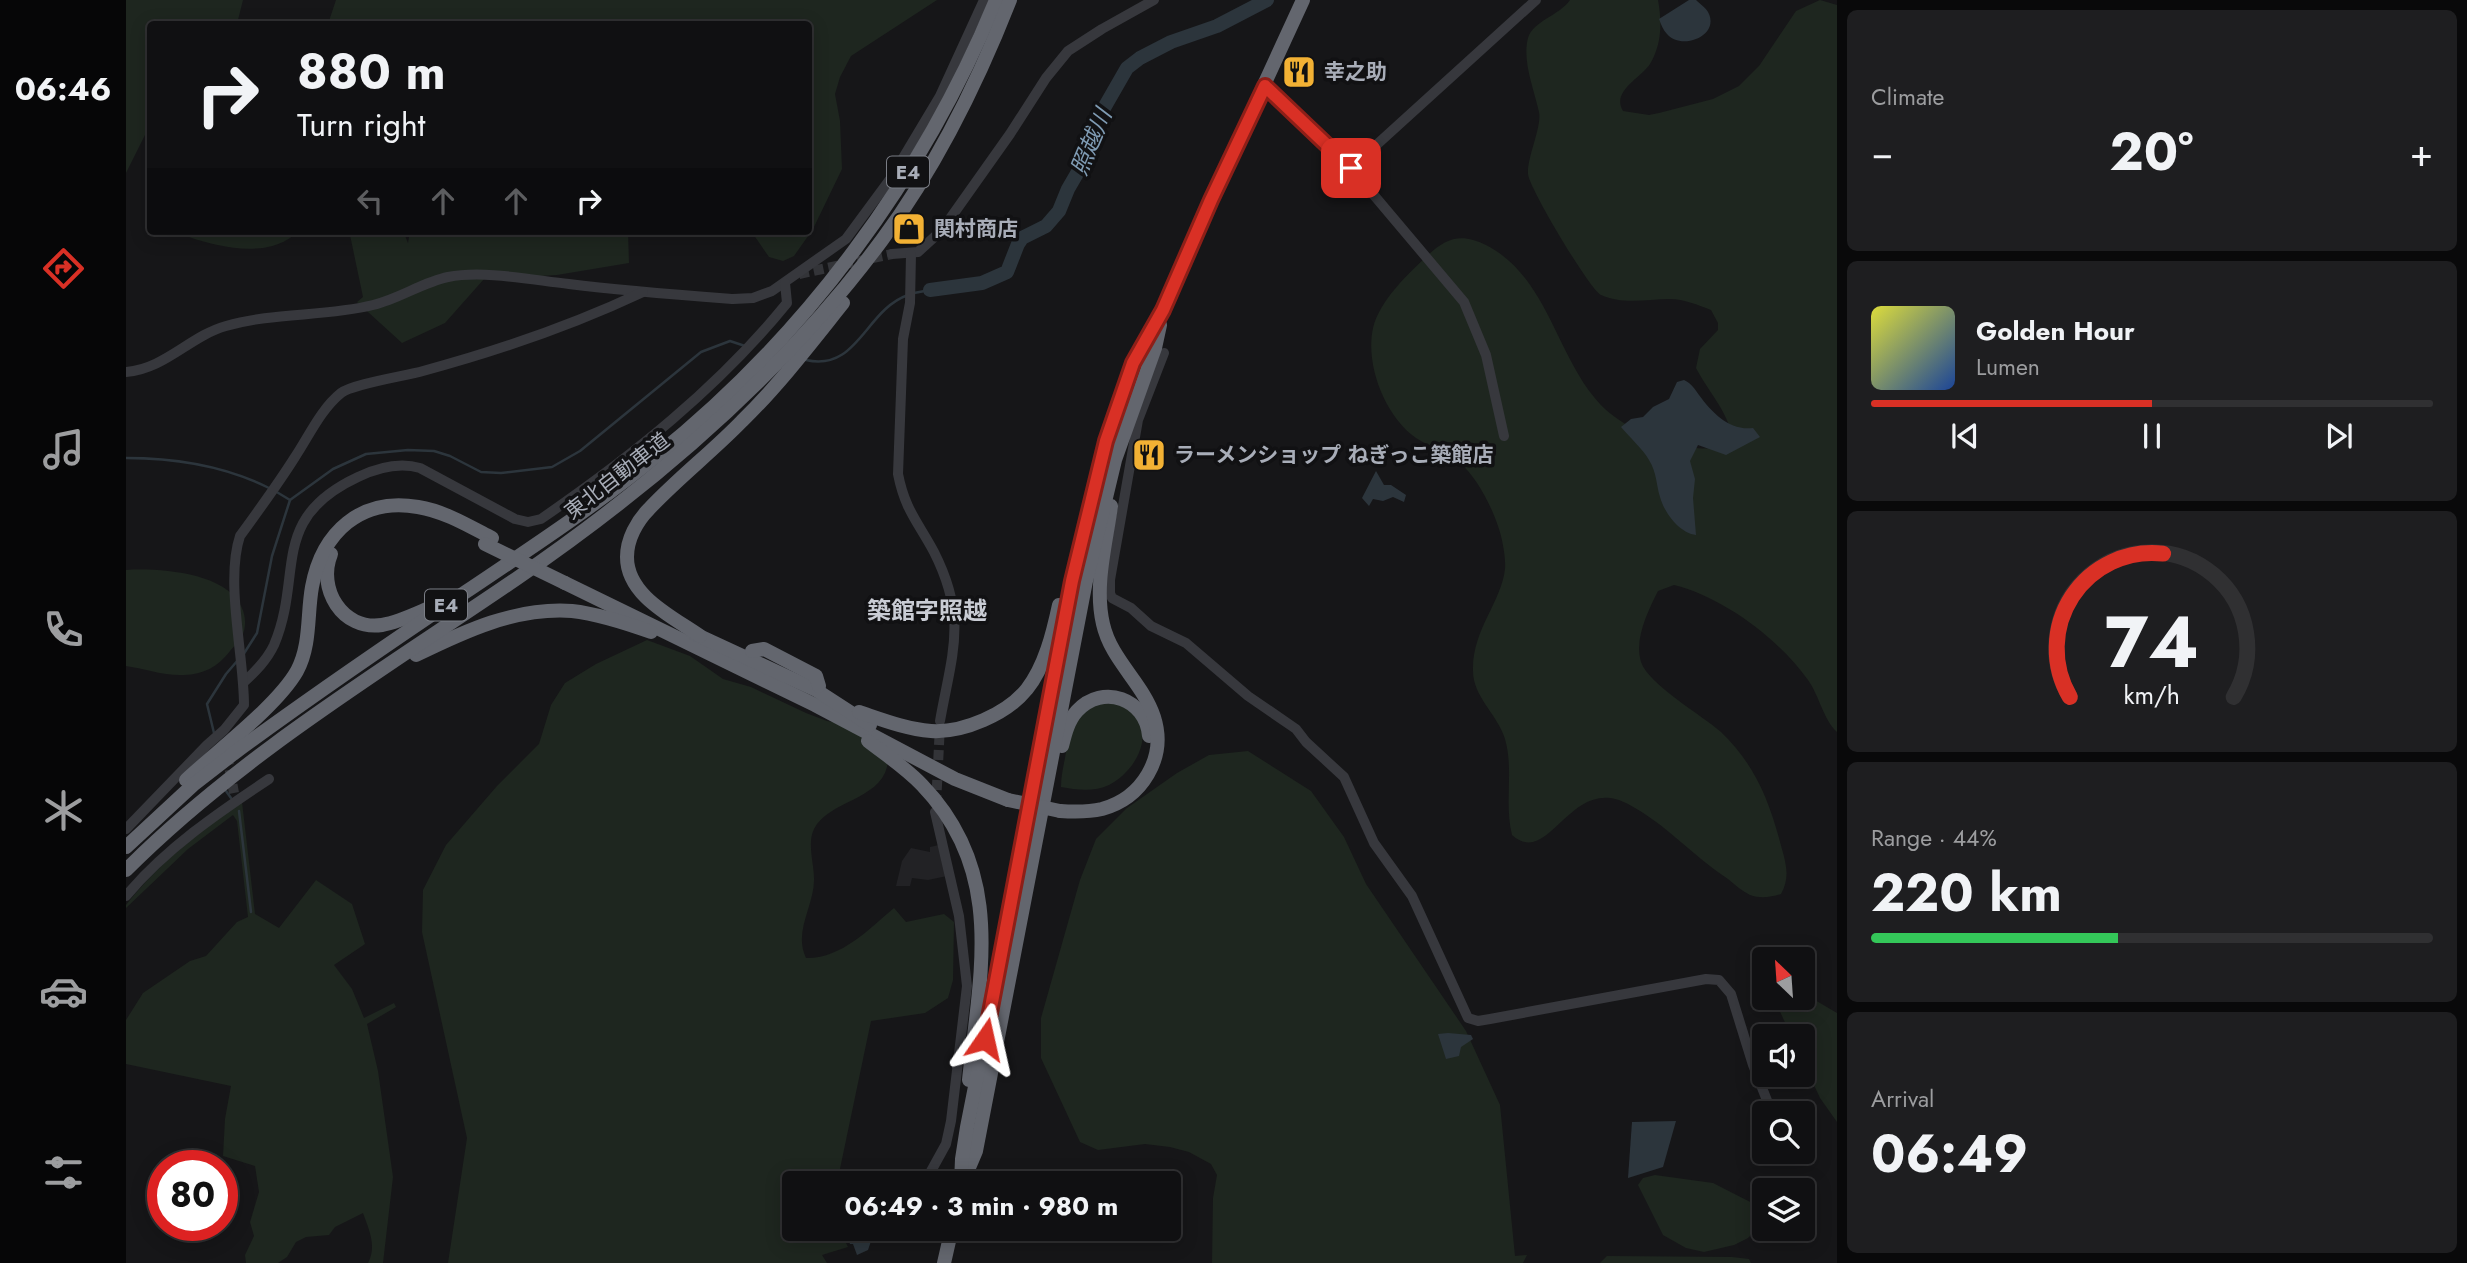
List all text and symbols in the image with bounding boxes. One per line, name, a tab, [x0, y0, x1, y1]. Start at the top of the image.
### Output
text: 880 m	[297, 37, 446, 107]
icon: right	[182, 49, 273, 140]
restaurant icon: 幸之助	[1280, 53, 1318, 91]
place label: 幸之助	[1324, 57, 1387, 87]
text: 06:46	[15, 66, 111, 112]
text: Climate	[1871, 80, 1944, 114]
water label: 照越川	[1062, 101, 1121, 180]
text: Turn right	[297, 102, 426, 148]
text: 20°	[2110, 114, 2194, 190]
text: −	[1871, 125, 1893, 180]
text: +	[2410, 125, 2433, 180]
pin	[1321, 138, 1381, 198]
icon: arrive	[1332, 149, 1370, 187]
road number: E4	[887, 156, 929, 188]
icon: left	[351, 182, 389, 220]
icon: ahead	[424, 182, 462, 220]
icon: ahead	[497, 182, 535, 220]
icon: right	[570, 182, 608, 220]
shop icon: 関村商店	[890, 210, 928, 248]
place label: 関村商店	[934, 214, 1018, 244]
icon: directions	[39, 244, 88, 293]
text: Golden Hour	[1976, 312, 2135, 350]
text: Lumen	[1976, 350, 2040, 384]
icon: previous	[1946, 417, 1984, 455]
icon: pause	[2133, 417, 2171, 455]
icon: next	[2320, 417, 2358, 455]
icon: music	[39, 425, 88, 474]
street label: 東北自動車道	[558, 425, 676, 527]
restaurant icon: ラーメンショップ ねぎっこ築館店	[1130, 436, 1168, 474]
place label: ラーメンショップ ねぎっこ築館店	[1174, 440, 1494, 470]
road number: E4	[425, 590, 467, 620]
text: 74	[2105, 590, 2199, 695]
district label: 築館字照越	[867, 593, 987, 628]
icon: phone	[39, 605, 88, 654]
text: km/h	[2124, 677, 2180, 713]
icon: climate	[39, 786, 88, 835]
text: Range · 44%	[1871, 821, 1997, 855]
text: 220 km	[1871, 855, 2062, 931]
north arrow	[1752, 947, 1815, 1010]
map controls	[1752, 947, 1815, 1241]
icon: car	[39, 967, 88, 1016]
position arrow	[948, 1002, 1022, 1076]
button: sound	[1752, 1024, 1815, 1087]
text: Arrival	[1871, 1082, 1934, 1116]
button: search	[1752, 1101, 1815, 1164]
text: 06:49	[1871, 1116, 2028, 1192]
icon: filters	[39, 1148, 88, 1197]
speed limit sign: 80	[147, 1150, 238, 1241]
button: layers	[1752, 1178, 1815, 1241]
text: 06:49 · 3 min · 980 m	[845, 1187, 1118, 1225]

